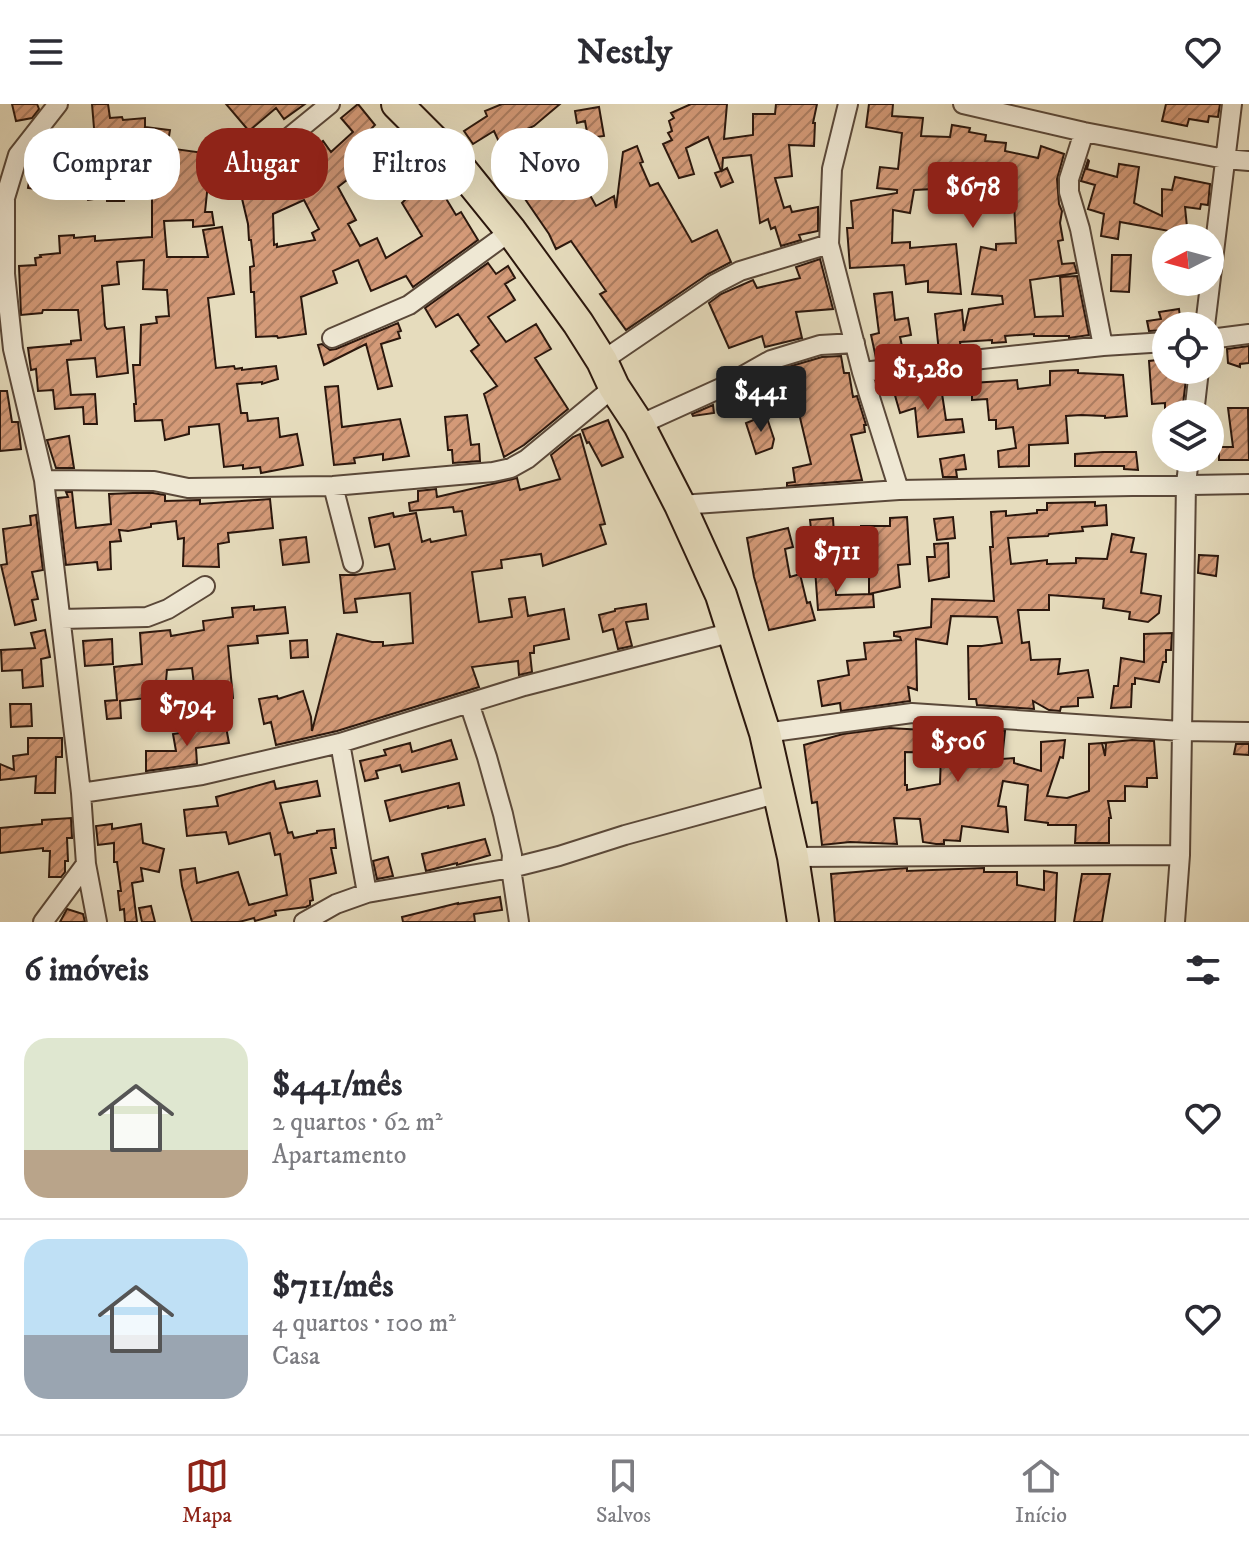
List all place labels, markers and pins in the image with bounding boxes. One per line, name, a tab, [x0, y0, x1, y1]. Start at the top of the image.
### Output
pin: $678	[926, 162, 1020, 230]
pin: $1,280	[863, 344, 993, 412]
pin: $441	[714, 366, 808, 434]
pin: $711	[790, 526, 884, 594]
pin: $794	[140, 680, 234, 748]
pin: $506	[911, 716, 1005, 784]

